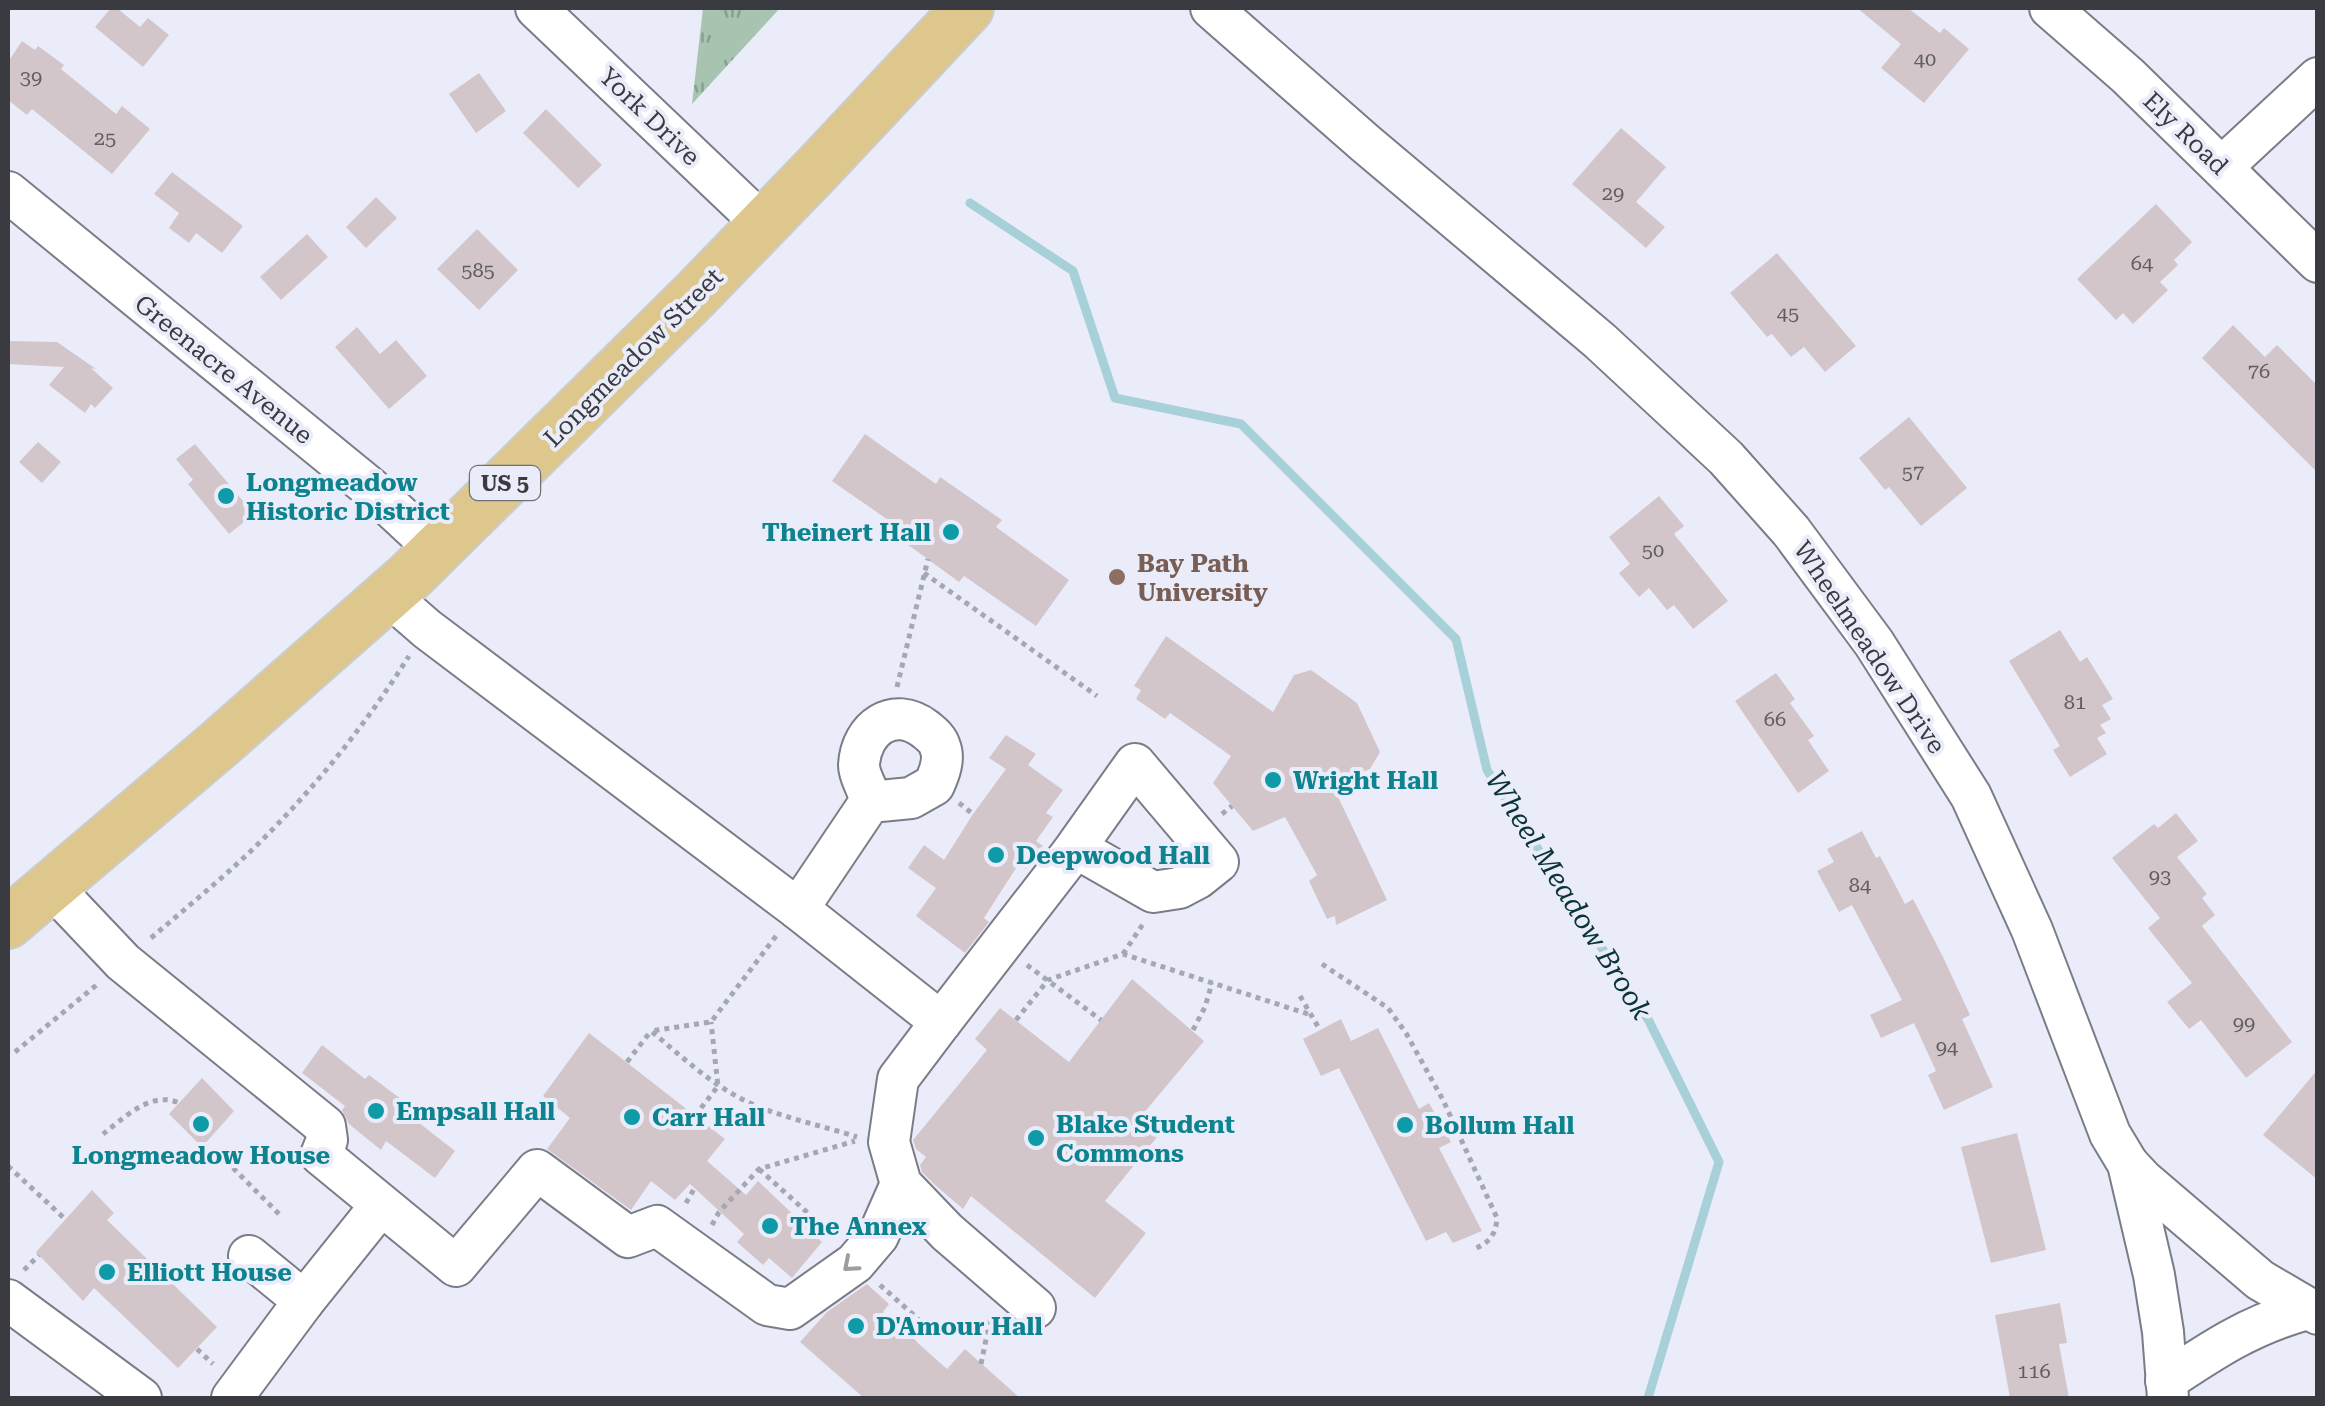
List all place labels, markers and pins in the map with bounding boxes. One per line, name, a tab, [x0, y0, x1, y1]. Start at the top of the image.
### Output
place label: Longmeadow Historic District	[246, 468, 450, 526]
marker: Longmeadow Historic District	[215, 485, 237, 507]
place label: Theinert Hall	[762, 518, 931, 547]
marker: Theinert Hall	[940, 521, 962, 543]
place label: Bay Path University	[1137, 549, 1268, 607]
marker: Bay Path University	[1106, 566, 1128, 588]
place label: Wright Hall	[1293, 766, 1438, 795]
marker: Wright Hall	[1262, 769, 1284, 791]
place label: Deepwood Hall	[1016, 841, 1210, 870]
marker: Deepwood Hall	[985, 844, 1007, 866]
place label: Empsall Hall	[396, 1097, 555, 1126]
marker: Empsall Hall	[365, 1100, 387, 1122]
place label: Carr Hall	[652, 1103, 765, 1132]
marker: Carr Hall	[621, 1106, 643, 1128]
place label: Blake Student Commons	[1056, 1110, 1235, 1168]
place label: Bollum Hall	[1425, 1111, 1574, 1140]
marker: Longmeadow House	[190, 1113, 212, 1135]
marker: Bollum Hall	[1394, 1114, 1416, 1136]
marker: Blake Student Commons	[1025, 1127, 1047, 1149]
place label: Longmeadow House	[72, 1141, 330, 1170]
place label: The Annex	[790, 1212, 927, 1241]
marker: The Annex	[759, 1215, 781, 1237]
place label: Elliott House	[127, 1258, 292, 1287]
marker: Elliott House	[96, 1261, 118, 1283]
place label: D'Amour Hall	[876, 1312, 1043, 1341]
marker: D'Amour Hall	[845, 1315, 867, 1337]

